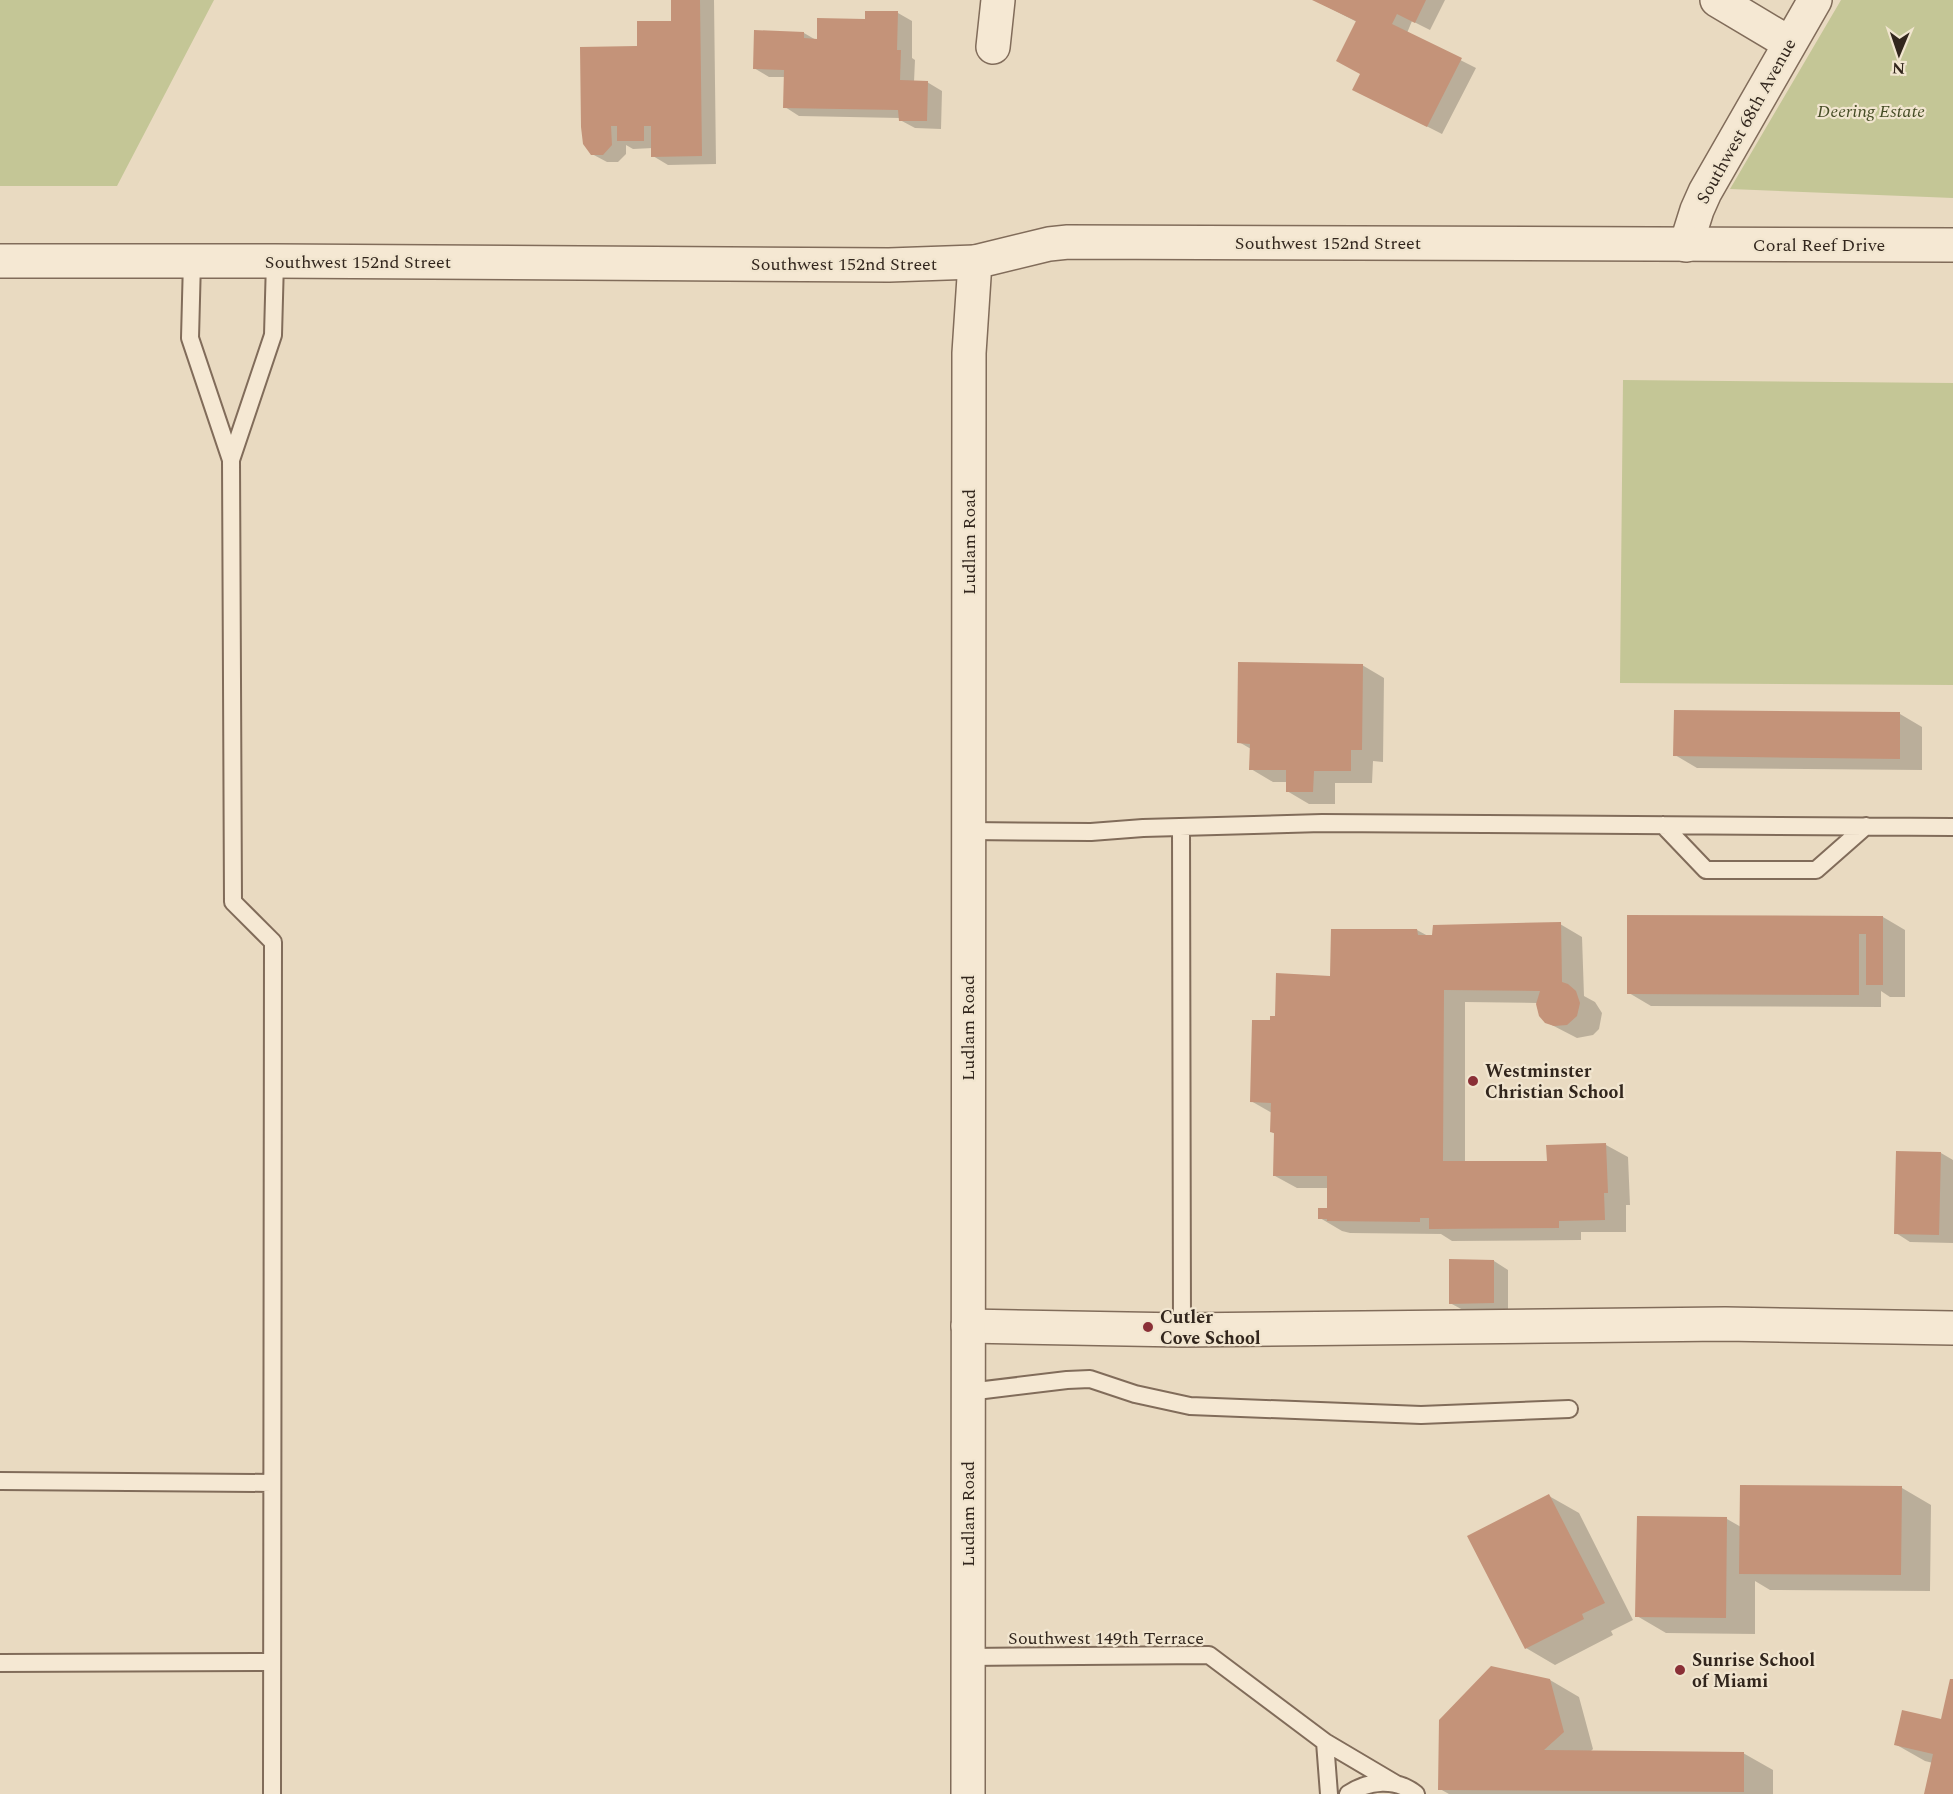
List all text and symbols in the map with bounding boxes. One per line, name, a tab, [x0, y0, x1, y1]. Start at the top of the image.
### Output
north arrow	[1869, 24, 1929, 84]
street label: Southwest 68th Avenue	[1690, 33, 1803, 209]
text: N	[1892, 56, 1905, 80]
park label: Deering Estate	[1817, 98, 1925, 125]
street label: Southwest 152nd Street	[1235, 230, 1421, 257]
street label: Coral Reef Drive	[1753, 232, 1885, 259]
street label: Southwest 152nd Street	[265, 249, 451, 276]
street label: Southwest 152nd Street	[751, 251, 937, 278]
street label: Ludlam Road	[956, 489, 983, 595]
street label: Ludlam Road	[955, 975, 982, 1081]
place label: Westminster Christian School	[1485, 1058, 1624, 1106]
marker: Westminster Christian School	[1466, 1074, 1480, 1088]
place label: Cutler Cove School	[1160, 1304, 1261, 1352]
marker: Cutler Cove School	[1141, 1320, 1155, 1334]
street label: Ludlam Road	[955, 1461, 982, 1567]
street label: Southwest 149th Terrace	[1008, 1625, 1204, 1652]
place label: Sunrise School of Miami	[1692, 1647, 1815, 1695]
marker: Sunrise School of Miami	[1673, 1663, 1687, 1677]

